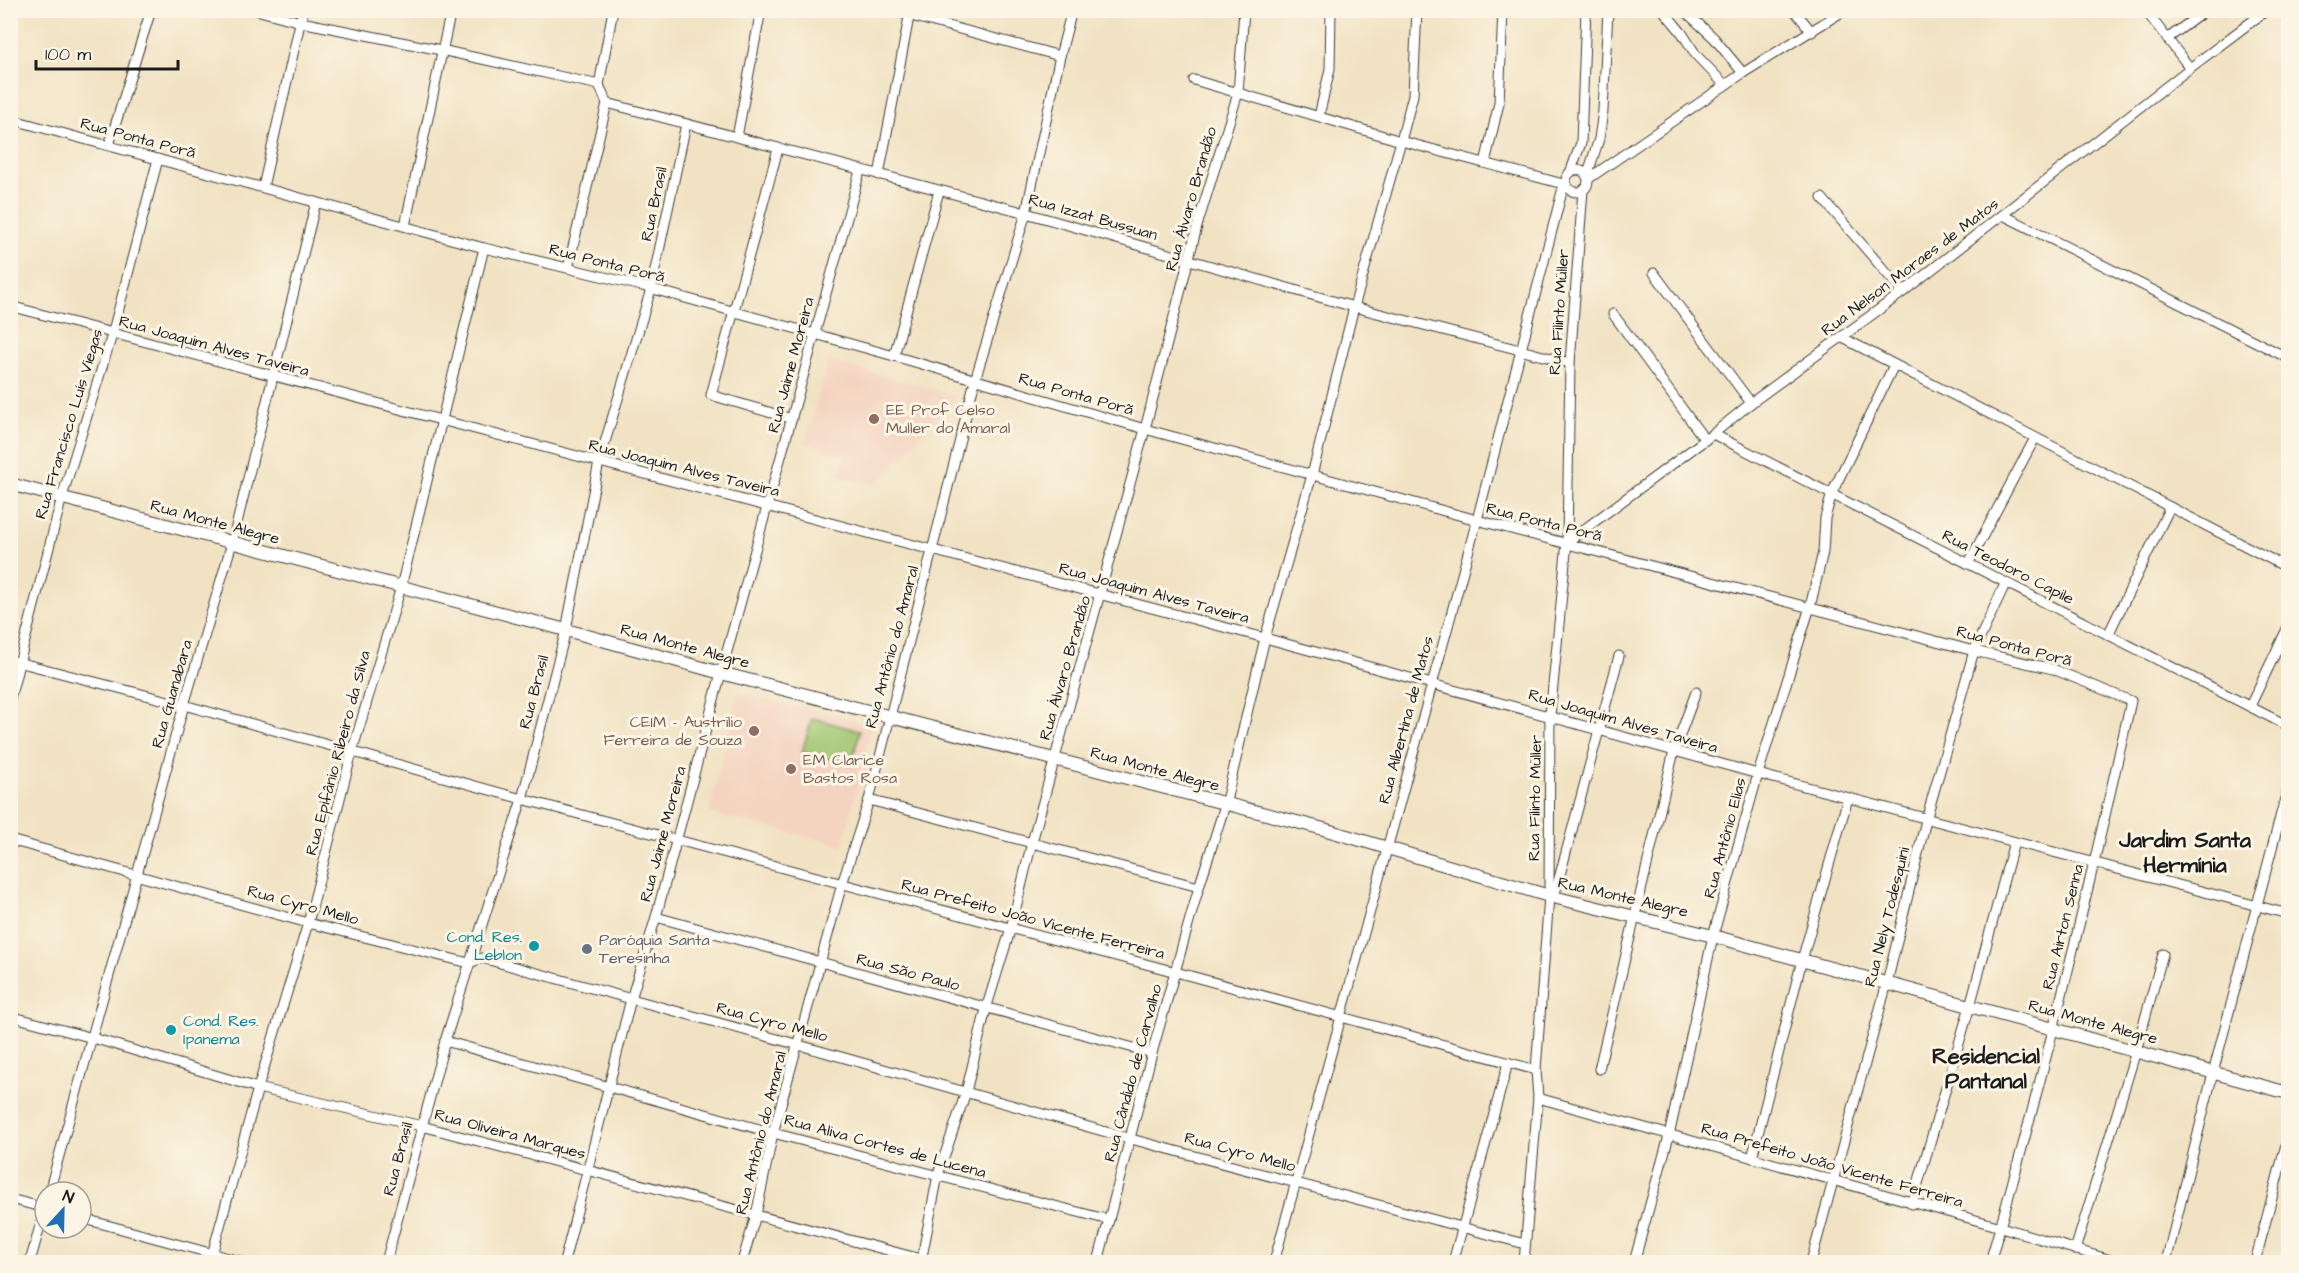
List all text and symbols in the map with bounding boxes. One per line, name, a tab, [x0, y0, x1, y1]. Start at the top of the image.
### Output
scale bar	[36, 33, 178, 71]
text: 100 m	[45, 42, 91, 67]
street label: Rua Ponta Porã	[78, 112, 198, 164]
street label: Rua Álvaro Brandão	[1160, 124, 1222, 274]
street label: Rua Brasil	[635, 165, 673, 243]
street label: Rua Izzat Bussuan	[1026, 188, 1160, 246]
street label: Rua Nelson Moraes de Matos	[1817, 193, 2003, 341]
street label: Rua Ponta Porã	[547, 238, 667, 288]
street label: Rua Filinto Müller	[1544, 248, 1574, 376]
street label: Rua Jaime Moreira	[762, 295, 820, 435]
street label: Rua Joaquim Alves Taveira	[117, 310, 311, 382]
street label: Rua Francisco Luís Viegas	[30, 326, 109, 522]
street label: Rua Ponta Porã	[1016, 367, 1136, 421]
place label: EE Prof Celso Muller do Amaral	[886, 399, 1010, 439]
marker: EE Prof Celso Muller do Amaral	[867, 412, 881, 426]
street label: Rua Joaquim Alves Taveira	[586, 434, 782, 502]
street label: Rua Monte Alegre	[148, 494, 282, 551]
street label: Rua Ponta Porã	[1484, 497, 1604, 547]
street label: Rua Teodoro Capile	[1938, 524, 2078, 610]
street label: Rua Joaquim Alves Taveira	[1057, 557, 1251, 629]
street label: Rua Antônio do Amaral	[860, 563, 924, 731]
street label: Rua Álvaro Brandão	[1034, 593, 1096, 743]
street label: Rua Monte Alegre	[618, 618, 752, 675]
street label: Rua Ponta Porã	[1954, 620, 2074, 672]
street label: Rua Albertina de Matos	[1373, 634, 1439, 806]
street label: Rua Guanabara	[146, 637, 198, 751]
street label: Rua Epifânio Ribeiro da Silva	[300, 648, 376, 858]
street label: Rua Brasil	[514, 653, 554, 731]
street label: Rua Joaquim Alves Taveira	[1526, 683, 1720, 759]
place label: CEIM - Austrilio Ferreira de Souza	[603, 711, 742, 751]
marker: CEIM - Austrilio Ferreira de Souza	[747, 724, 761, 738]
street label: Rua Filinto Müller	[1523, 735, 1547, 861]
street label: Rua Monte Alegre	[1088, 741, 1222, 798]
place label: EM Clarice Bastos Rosa	[803, 749, 897, 789]
marker: EM Clarice Bastos Rosa	[784, 762, 798, 776]
street label: Rua Jaime Moreira	[634, 764, 692, 904]
street label: Rua Antônio Elias	[1698, 775, 1752, 901]
district label: Jardim Santa Hermínia	[2118, 825, 2252, 881]
street label: Rua Nely Todesquini	[1859, 844, 1916, 990]
street label: Rua Airton Senna	[2037, 862, 2089, 992]
street label: Rua Monte Alegre	[1556, 871, 1691, 924]
street label: Rua Prefeito João Vicente Ferreira	[899, 873, 1167, 965]
street label: Rua Cyro Mello	[245, 880, 361, 931]
place label: Cond. Res. Leblon	[446, 926, 522, 966]
place label: Paróquia Santa Teresinha	[599, 929, 710, 969]
marker: Cond. Res. Leblon	[527, 939, 541, 953]
marker: Paróquia Santa Teresinha	[580, 942, 594, 956]
street label: Rua São Paulo	[854, 948, 962, 996]
street label: Rua Cândido de Carvalho	[1099, 982, 1167, 1164]
street label: Rua Monte Alegre	[2026, 994, 2160, 1051]
street label: Rua Cyro Mello	[714, 997, 830, 1048]
place label: Cond. Res. Ipanema	[183, 1010, 259, 1050]
marker: Cond. Res. Ipanema	[164, 1023, 178, 1037]
district label: Residencial Pantanal	[1932, 1041, 2041, 1097]
street label: Rua Antônio do Amaral	[730, 1049, 792, 1217]
street label: Rua Oliveira Marques	[432, 1103, 588, 1165]
street label: Rua Aliva Cortes de Lucena	[782, 1108, 988, 1184]
street label: Rua Prefeito João Vicente Ferreira	[1699, 1117, 1965, 1213]
street label: Rua Brasil	[378, 1120, 418, 1198]
street label: Rua Cyro Mello	[1182, 1127, 1298, 1178]
north arrow	[33, 1180, 93, 1240]
text: N	[59, 1185, 77, 1209]

